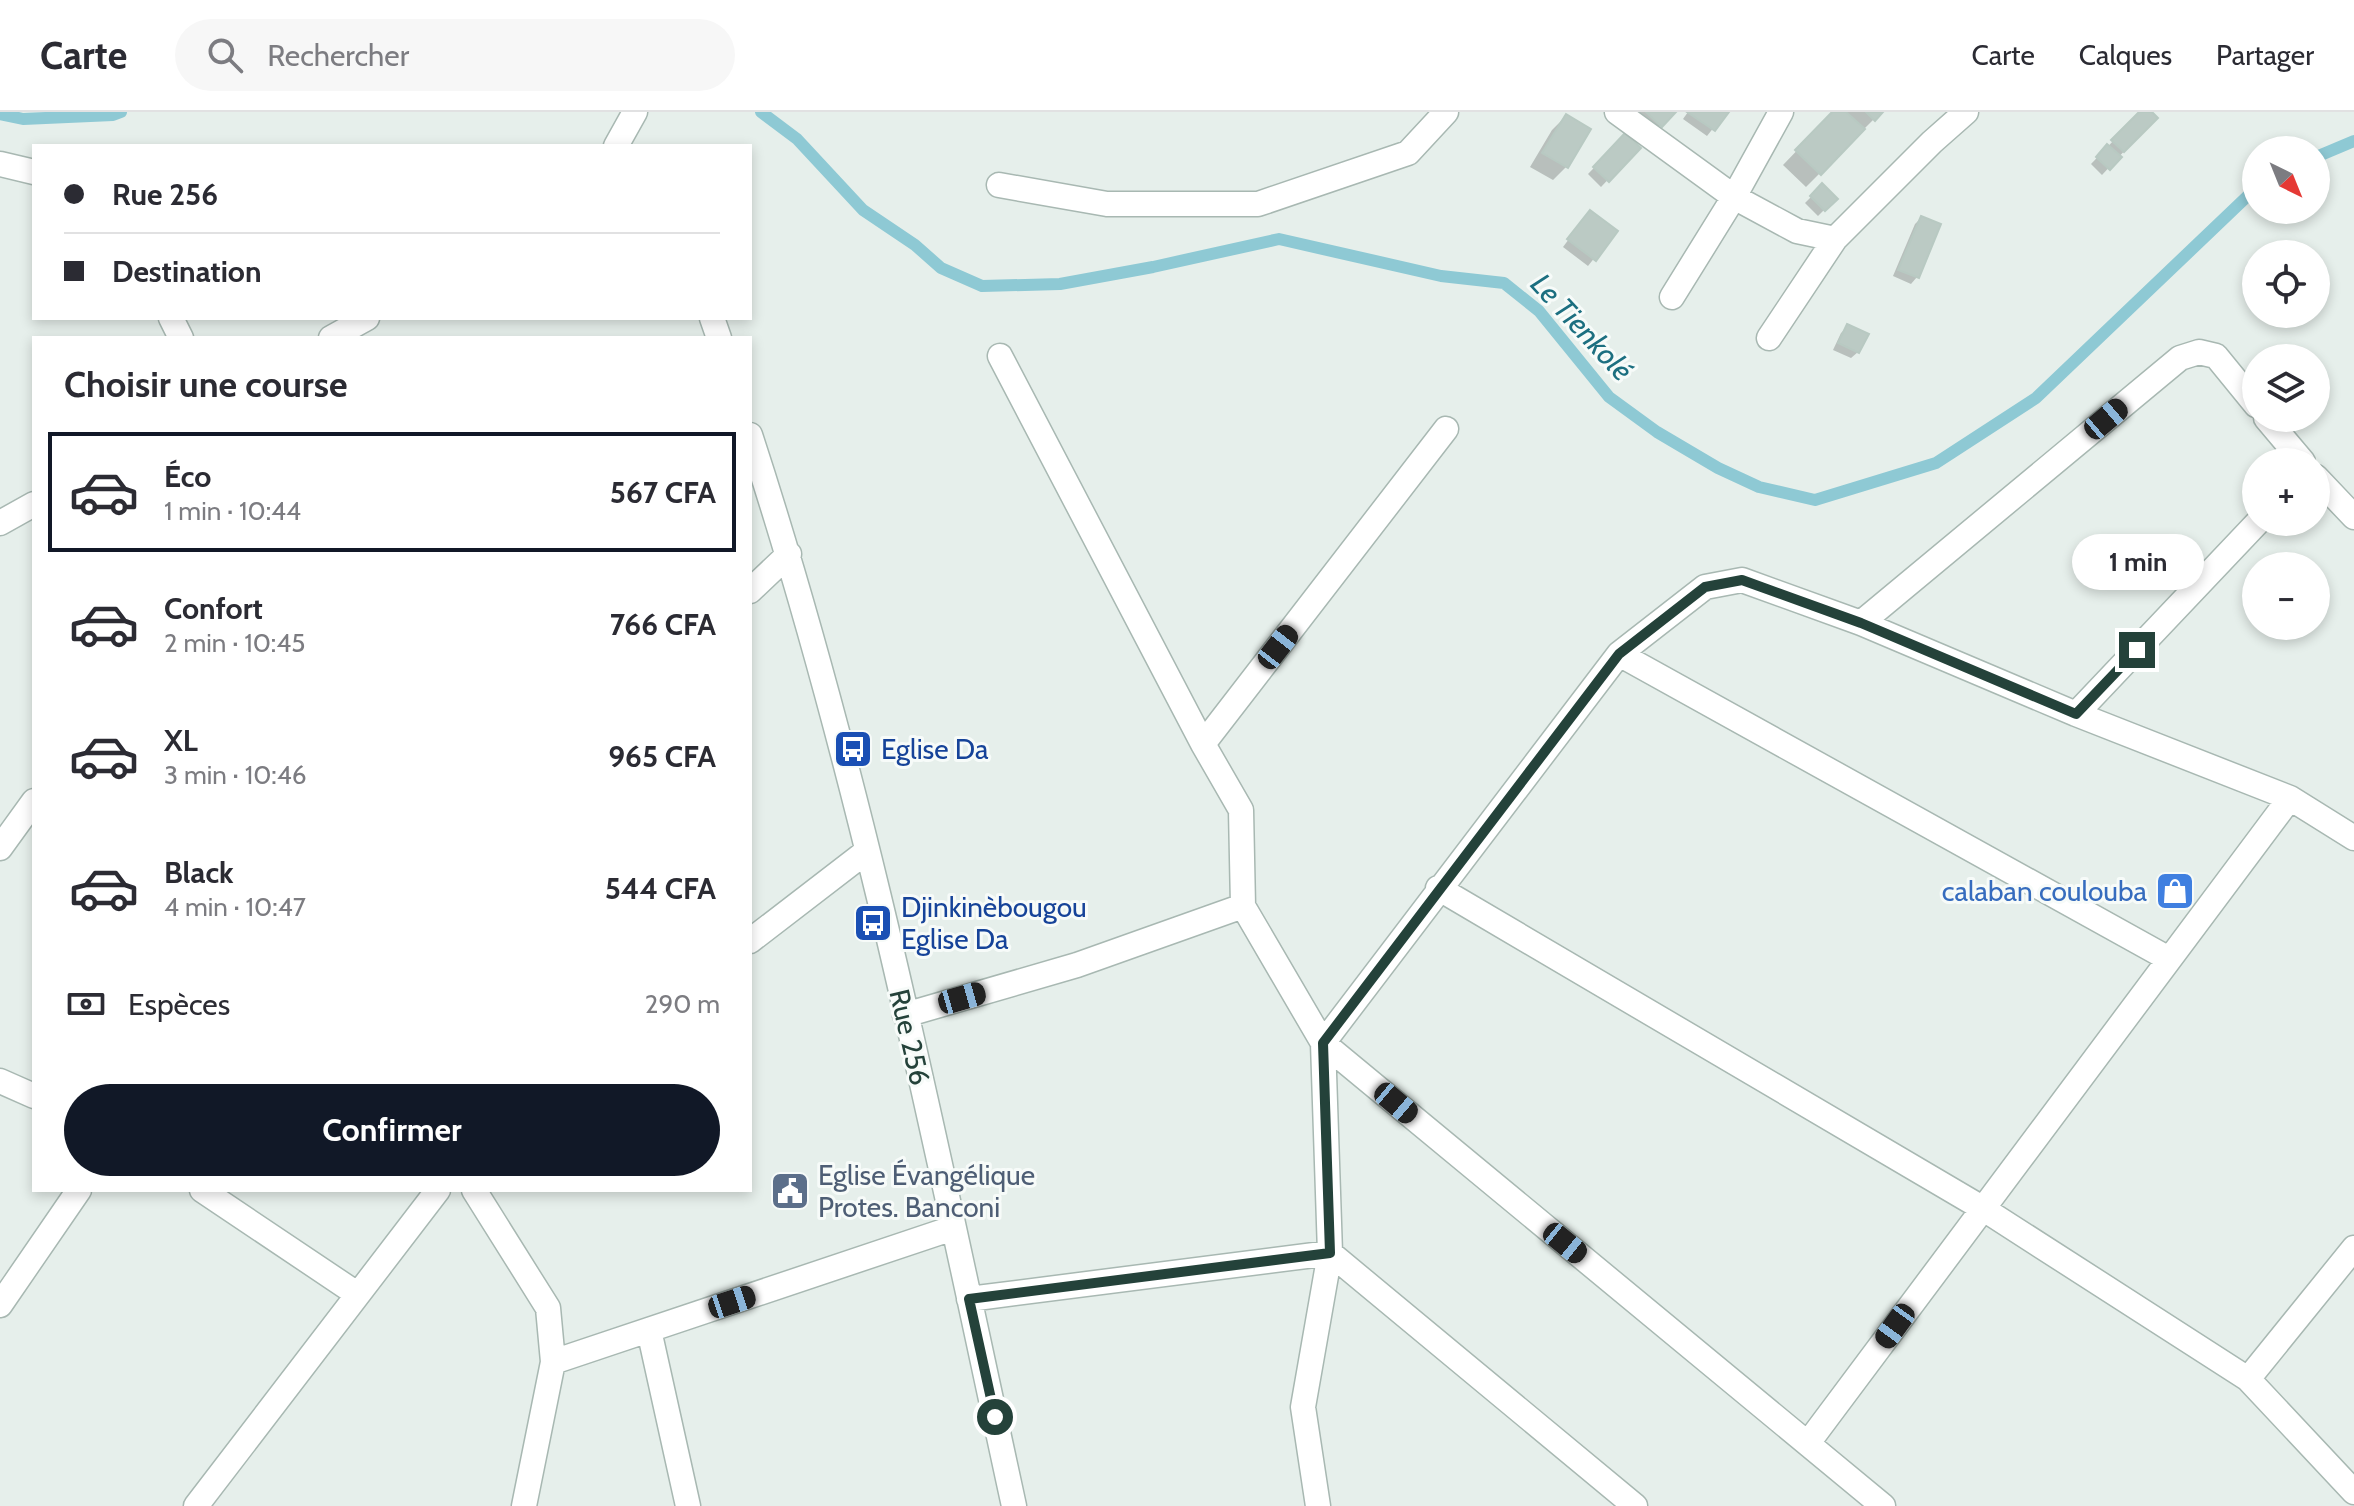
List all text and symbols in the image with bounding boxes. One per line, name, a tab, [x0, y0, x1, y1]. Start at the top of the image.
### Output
search box	[175, 19, 735, 91]
text: Carte	[40, 32, 127, 79]
icon: search	[203, 33, 247, 77]
text: Rechercher	[267, 37, 409, 74]
text: Carte	[1972, 38, 2035, 72]
text: Calques	[2079, 38, 2172, 72]
text: Partager	[2216, 38, 2314, 72]
north arrow	[2242, 136, 2330, 224]
map controls	[2242, 136, 2330, 640]
text: Rue 256	[112, 176, 218, 213]
button: locate	[2242, 240, 2330, 328]
text: Destination	[112, 253, 262, 290]
water label: Le Tienkolé	[1523, 266, 1641, 388]
button: layers	[2242, 344, 2330, 432]
text: Choisir une course	[64, 362, 347, 406]
car	[2080, 394, 2132, 444]
button: +	[2242, 448, 2330, 536]
icon: car	[68, 456, 140, 528]
text: Éco	[164, 458, 211, 495]
text: 567 CFA	[610, 474, 716, 511]
text: 1 min · 10:44	[164, 495, 301, 527]
callout: 1 min	[2071, 534, 2203, 590]
text: 1 min	[2109, 546, 2167, 578]
button: −	[2242, 552, 2330, 640]
icon: car	[68, 588, 140, 660]
text: Confort	[164, 590, 263, 627]
text: 766 CFA	[610, 606, 716, 643]
car	[1254, 621, 1302, 673]
text: 2 min · 10:45	[164, 627, 305, 659]
route end	[2119, 632, 2155, 668]
icon: car	[68, 720, 140, 792]
text: XL	[164, 722, 198, 759]
bus stop icon: Eglise Da	[832, 728, 874, 770]
place label: Eglise Da	[881, 732, 989, 766]
text: 965 CFA	[608, 738, 716, 775]
text: 3 min · 10:46	[164, 759, 306, 791]
icon: car	[68, 852, 140, 924]
text: Black	[164, 854, 234, 891]
text: 544 CFA	[605, 870, 716, 907]
shop icon: calaban coulouba	[2154, 870, 2196, 912]
place label: calaban coulouba	[1942, 874, 2148, 908]
place label: Djinkinèbougou Eglise Da	[901, 890, 1087, 956]
text: 4 min · 10:47	[164, 891, 306, 923]
bus stop icon: Djinkinèbougou Eglise Da	[852, 902, 894, 944]
car	[936, 980, 988, 1016]
icon: cash	[64, 982, 108, 1026]
text: Espèces	[128, 986, 230, 1023]
street label: Rue 256	[882, 986, 938, 1088]
text: 290 m	[645, 988, 720, 1020]
car	[1370, 1078, 1422, 1128]
button: Confirmer	[64, 1084, 720, 1176]
place label: Eglise Évangélique Protes. Banconi	[818, 1158, 1035, 1224]
public building icon: Eglise Évangélique Protes. Banconi	[769, 1170, 811, 1212]
car	[1539, 1219, 1591, 1267]
car	[705, 1283, 759, 1321]
car	[1871, 1300, 1919, 1352]
route start	[977, 1399, 1013, 1435]

